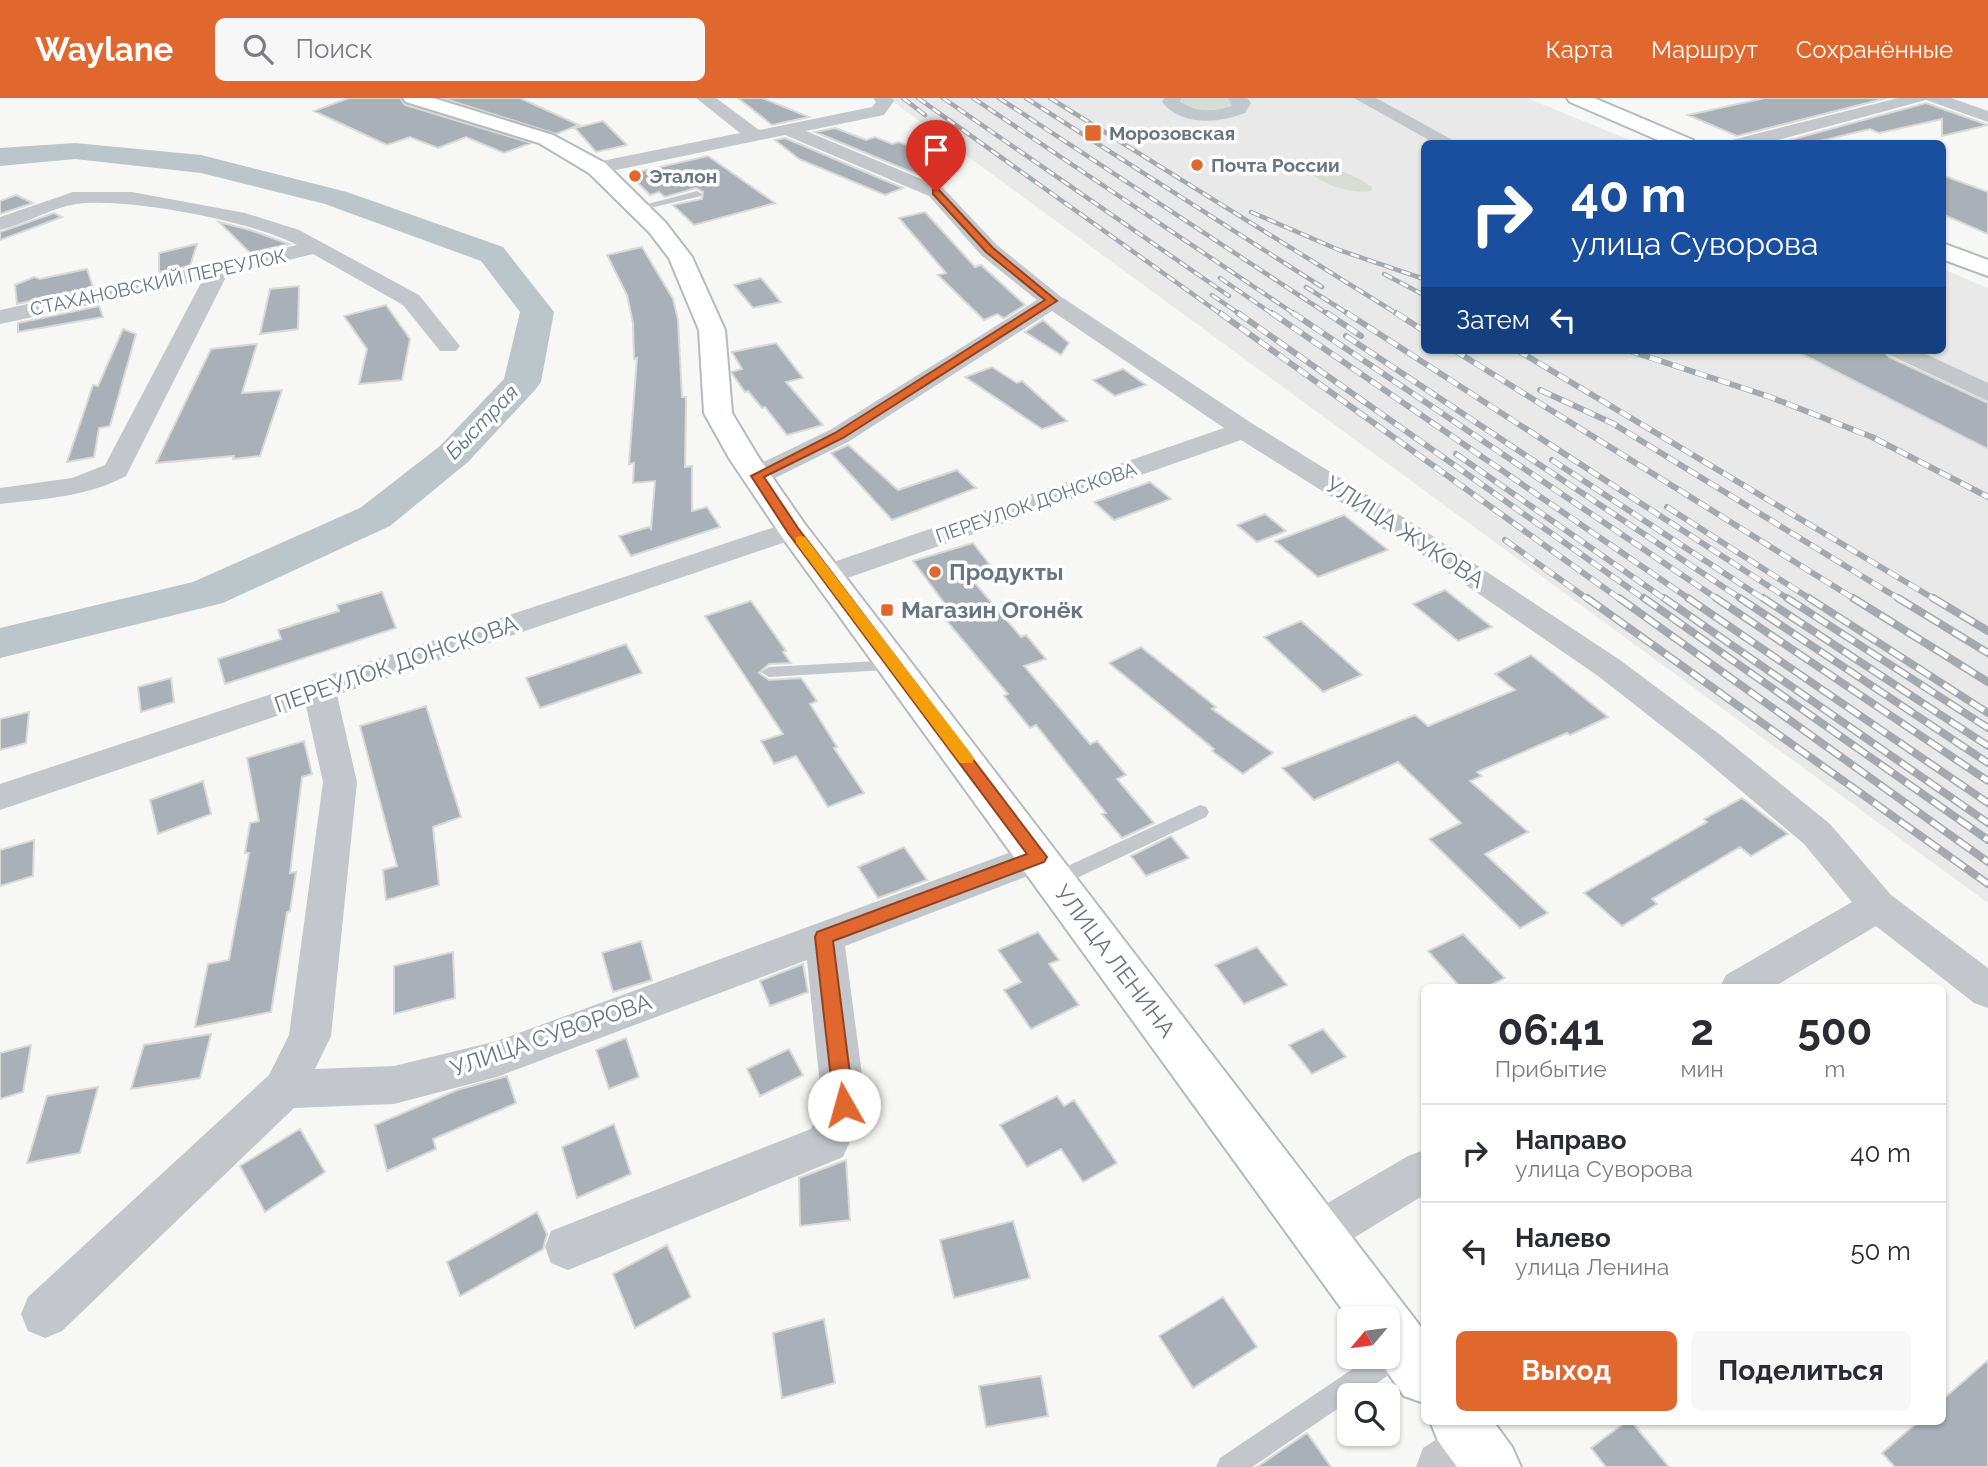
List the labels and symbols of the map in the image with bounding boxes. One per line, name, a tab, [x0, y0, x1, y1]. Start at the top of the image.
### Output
pin	[906, 120, 966, 192]
place label: Морозовская	[1109, 122, 1235, 144]
marker: Морозовская	[1083, 123, 1103, 143]
place label: Почта России	[1211, 154, 1340, 176]
marker: Почта России	[1189, 157, 1205, 173]
place label: Эталон	[649, 165, 717, 187]
marker: Эталон	[627, 168, 643, 184]
street label: СТАХАНОВСКИЙ ПЕРЕУЛОК	[28, 244, 288, 320]
water label: Быстрая	[440, 379, 523, 464]
street label: ПЕРЕУЛОК ДОНСКОВА	[933, 457, 1140, 547]
street label: УЛИЦА ЖУКОВА	[1321, 470, 1490, 593]
place label: Продукты	[949, 558, 1063, 585]
marker: Продукты	[927, 564, 943, 580]
place label: Магазин Огонёк	[901, 596, 1084, 623]
marker: Магазин Огонёк	[879, 602, 895, 618]
street label: ПЕРЕУЛОК ДОНСКОВА	[271, 609, 522, 718]
street label: УЛИЦА ЛЕНИНА	[1049, 879, 1182, 1043]
street label: УЛИЦА СУВОРОВА	[447, 987, 655, 1082]
position arrow	[807, 1068, 881, 1142]
north arrow	[1337, 1306, 1400, 1368]

